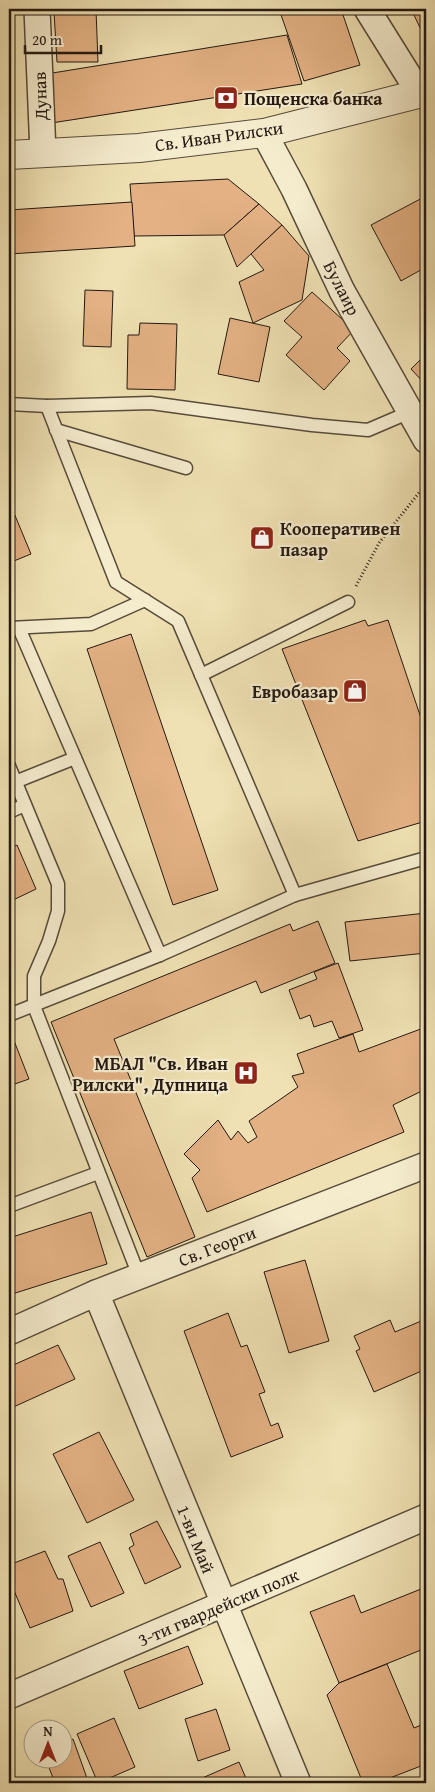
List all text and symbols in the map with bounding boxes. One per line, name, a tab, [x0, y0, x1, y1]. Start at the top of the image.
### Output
scale bar	[25, 22, 101, 54]
text: 20 m	[32, 29, 63, 50]
street label: Дунав	[26, 71, 54, 122]
bank icon: Пощенска банка	[213, 85, 239, 111]
place label: Пощенска банка	[244, 85, 383, 112]
street label: Св. Иван Рилски	[153, 114, 285, 158]
street label: Булаир	[317, 256, 367, 320]
place label: Кооперативен пазар	[280, 515, 400, 563]
shop icon: Кооперативен пазар	[249, 525, 275, 551]
place label: Евробазар	[252, 678, 338, 705]
shop icon: Евробазар	[342, 678, 368, 704]
place label: МБАЛ "Св. Иван Рилски", Дупница	[72, 1050, 229, 1098]
hospital icon: МБАЛ "Св. Иван Рилски", Дупница	[233, 1060, 259, 1086]
street label: Св. Георги	[174, 1219, 260, 1273]
street label: 1-ви Май	[170, 1501, 222, 1578]
street label: 3-ти гвардейски полк	[133, 1561, 303, 1653]
north arrow	[22, 1720, 72, 1770]
text: N	[43, 1721, 53, 1741]

